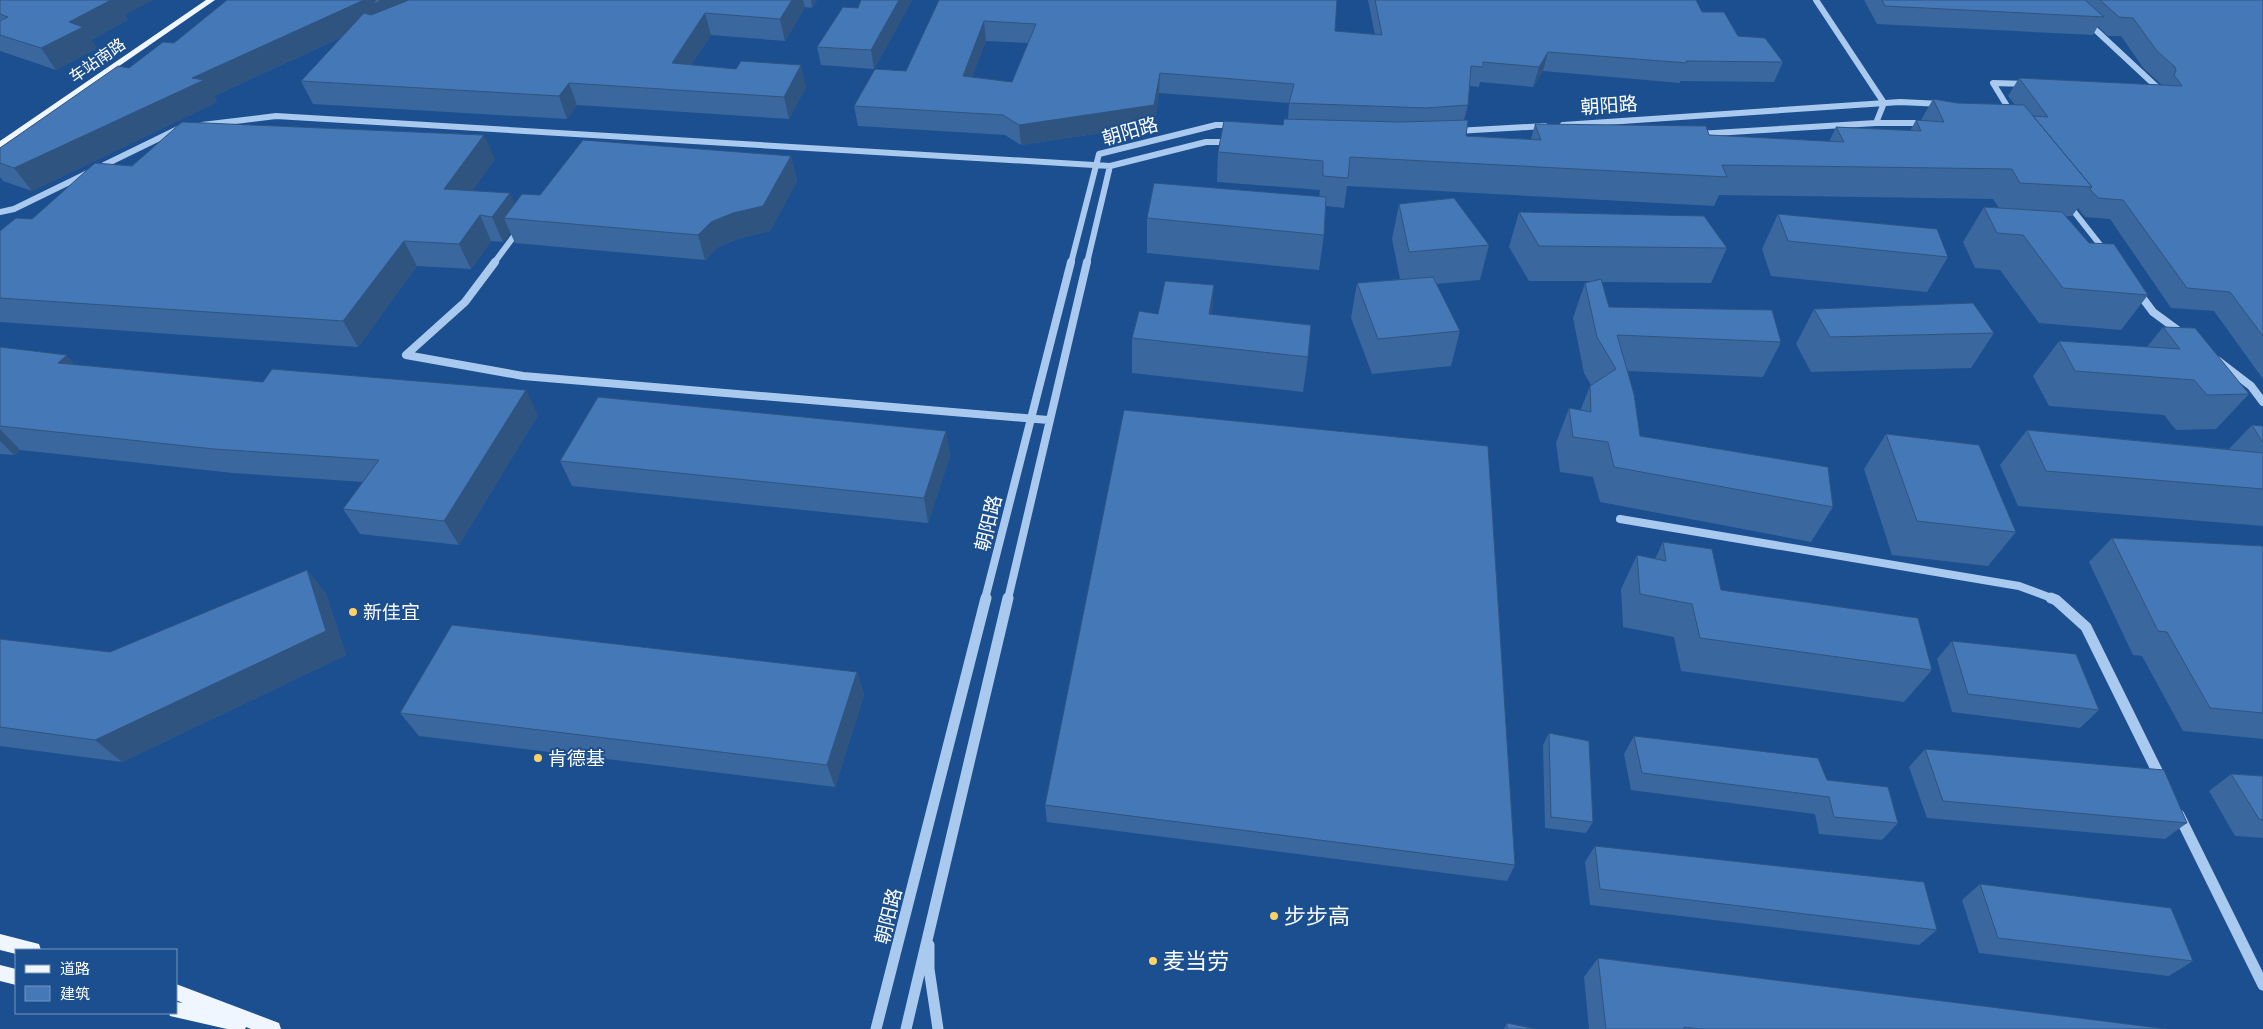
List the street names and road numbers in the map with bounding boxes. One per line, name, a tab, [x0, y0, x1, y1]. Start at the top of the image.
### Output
street label: 车站南路	[66, 34, 129, 87]
street label: 朝阳路	[1580, 93, 1638, 119]
street label: 朝阳路	[1100, 114, 1161, 150]
street label: 朝阳路	[971, 493, 1007, 554]
street label: 朝阳路	[871, 886, 907, 947]

